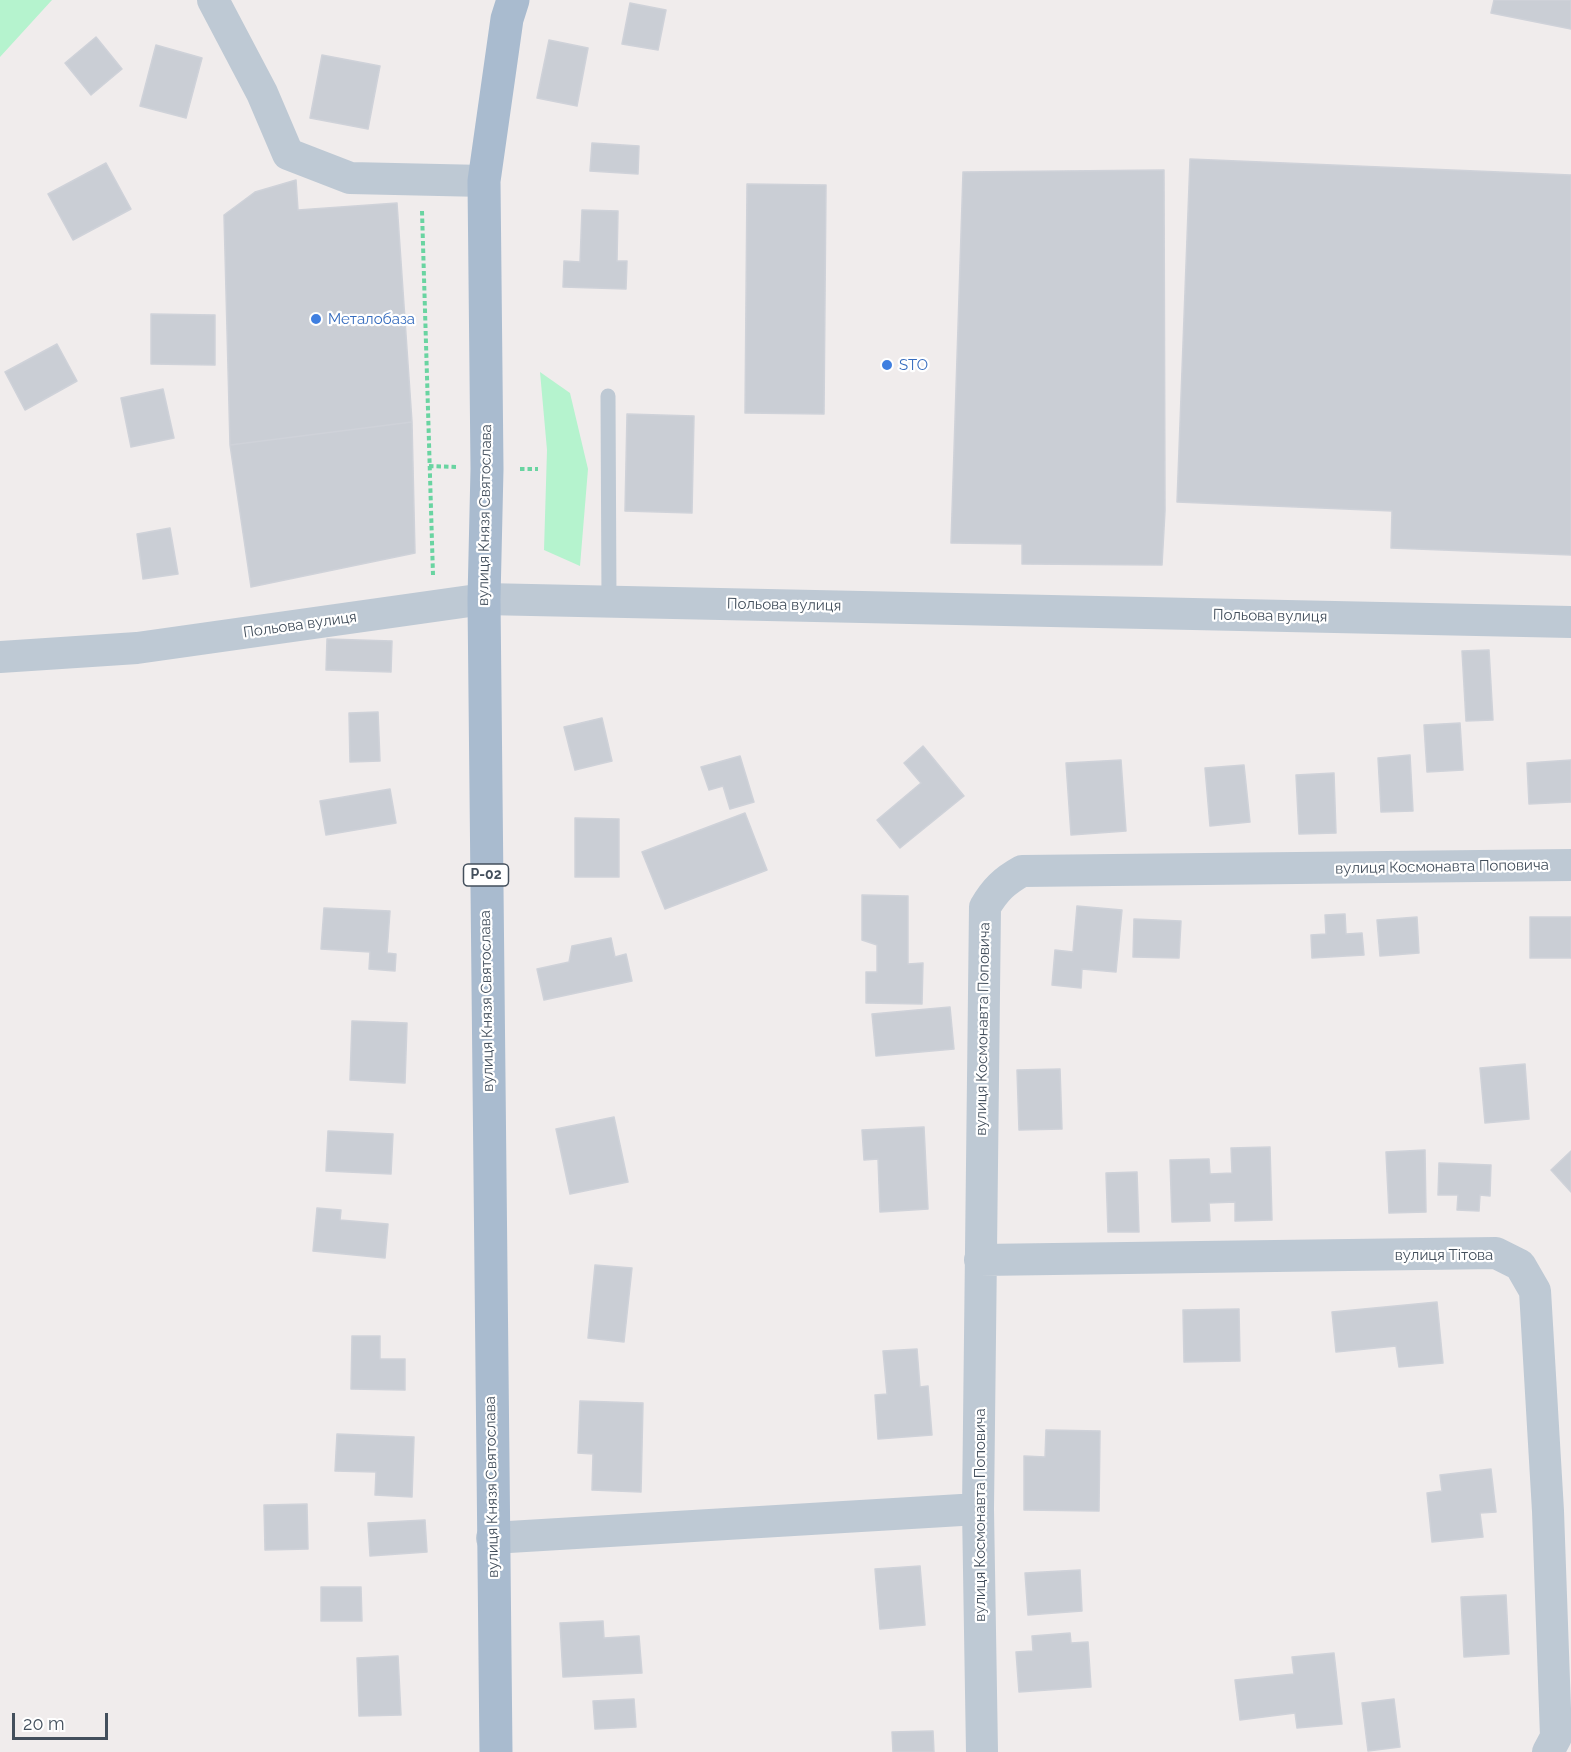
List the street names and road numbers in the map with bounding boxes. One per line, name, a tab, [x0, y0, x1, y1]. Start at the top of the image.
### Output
street label: вулиця Князя Святослава	[474, 424, 496, 606]
street label: Польова вулиця	[727, 595, 841, 615]
street label: Польова вулиця	[1213, 606, 1327, 626]
street label: Польова вулиця	[242, 608, 358, 642]
street label: вулиця Космонавта Поповича	[1335, 856, 1549, 878]
road number: Р-02	[464, 864, 508, 886]
street label: вулиця Князя Святослава	[476, 910, 498, 1092]
street label: вулиця Космонавта Поповича	[972, 922, 994, 1136]
street label: вулиця Тітова	[1395, 1246, 1493, 1264]
street label: вулиця Князя Святослава	[481, 1396, 503, 1578]
street label: вулиця Космонавта Поповича	[971, 1408, 989, 1622]

